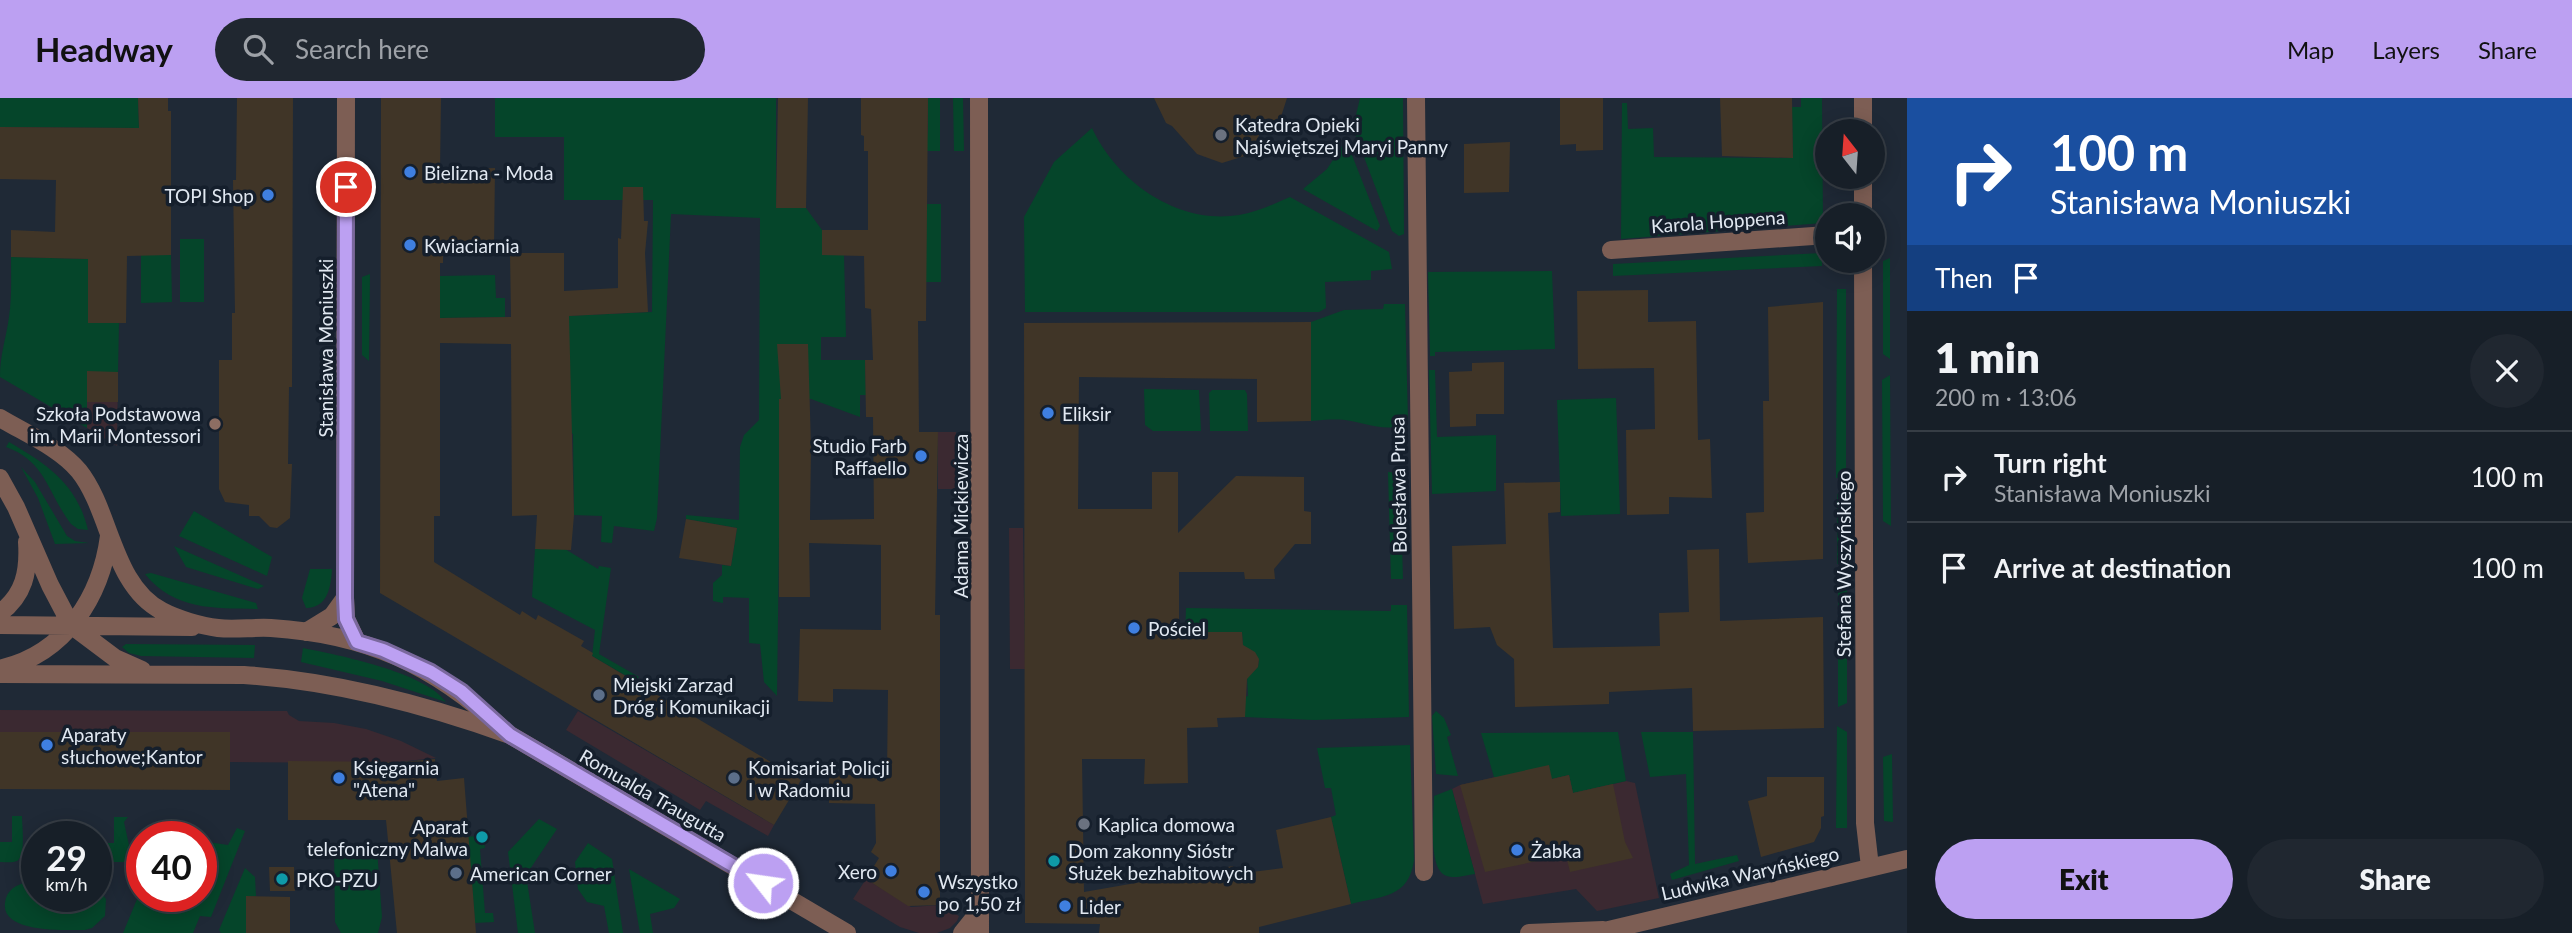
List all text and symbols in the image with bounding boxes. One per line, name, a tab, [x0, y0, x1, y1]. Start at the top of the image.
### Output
search box	[215, 18, 705, 81]
text: Headway	[35, 29, 173, 69]
icon: search	[239, 30, 277, 68]
text: Search here	[295, 33, 429, 65]
text: Map	[2287, 35, 2334, 64]
text: Layers	[2372, 35, 2440, 64]
text: Share	[2478, 35, 2537, 64]
place label: Katedra Opieki Najświętszej Maryi Panny	[1235, 113, 1448, 158]
north arrow	[1815, 119, 1885, 189]
map controls	[1815, 119, 1885, 273]
text: 100 m	[2050, 123, 2188, 181]
icon: right	[1935, 126, 2026, 217]
marker: Katedra Opieki Najświętszej Maryi Panny	[1213, 127, 1229, 143]
pin	[316, 157, 376, 217]
place label: Bielizna - Moda	[424, 161, 553, 184]
marker: Bielizna - Moda	[402, 164, 418, 180]
icon: arrive	[327, 168, 365, 206]
text: Stanisława Moniuszki	[2050, 182, 2351, 221]
place label: TOPI Shop	[164, 184, 254, 207]
marker: TOPI Shop	[260, 187, 276, 203]
button: sound	[1815, 203, 1885, 273]
street label: Karola Hoppena	[1650, 205, 1786, 237]
place label: Kwiaciarnia	[424, 234, 519, 257]
marker: Kwiaciarnia	[402, 237, 418, 253]
street label: Stanisława Moniuszki	[314, 259, 337, 437]
icon: arrive	[2007, 259, 2045, 297]
text: Then	[1935, 262, 1993, 294]
text: 1 min	[1935, 332, 2040, 382]
button: close	[2470, 334, 2544, 408]
text: 200 m · 13:06	[1935, 383, 2077, 411]
place label: Szkoła Podstawowa im. Marii Montessori	[30, 402, 201, 447]
place label: Eliksir	[1062, 402, 1111, 425]
marker: Eliksir	[1040, 405, 1056, 421]
marker: Szkoła Podstawowa im. Marii Montessori	[207, 416, 223, 432]
street label: Bolesława Prusa	[1385, 417, 1411, 553]
place label: Studio Farb Raffaello	[812, 434, 907, 479]
street label: Adama Mickiewicza	[949, 434, 972, 598]
text: Turn right	[1994, 447, 2107, 479]
marker: Studio Farb Raffaello	[913, 448, 929, 464]
icon: right	[1935, 458, 1973, 496]
text: 100 m	[2471, 461, 2544, 493]
street label: Stefana Wyszyńskiego	[1832, 471, 1855, 657]
text: Stanisława Moniuszki	[1994, 479, 2210, 507]
icon: arrive	[1935, 549, 1973, 587]
text: Arrive at destination	[1994, 552, 2231, 584]
text: 100 m	[2471, 552, 2544, 584]
place label: Pościel	[1148, 617, 1206, 640]
marker: Pościel	[1126, 620, 1142, 636]
place label: Miejski Zarząd Dróg i Komunikacji	[613, 673, 770, 718]
marker: Miejski Zarząd Dróg i Komunikacji	[591, 687, 607, 703]
place label: Aparaty słuchowe;Kantor	[61, 723, 203, 768]
marker: Aparaty słuchowe;Kantor	[39, 737, 55, 753]
street label: Romualda Traugutta	[576, 744, 730, 846]
place label: Księgarnia "Atena"	[353, 756, 439, 801]
place label: Komisariat Policji I w Radomiu	[748, 756, 890, 801]
marker: Księgarnia "Atena"	[331, 770, 347, 786]
marker: Komisariat Policji I w Radomiu	[726, 770, 742, 786]
place label: Kaplica domowa	[1098, 813, 1235, 836]
place label: Aparat telefoniczny Malwa	[307, 815, 468, 860]
marker: Kaplica domowa	[1076, 816, 1092, 832]
speed limit sign: 40	[126, 821, 217, 912]
marker: Aparat telefoniczny Malwa	[474, 829, 490, 845]
text: 29	[46, 836, 87, 878]
place label: Dom zakonny Sióstr Służek bezhabitowych	[1068, 839, 1254, 884]
place label: Żabka	[1531, 839, 1582, 862]
button: Exit	[1935, 839, 2233, 919]
button: Share	[2247, 839, 2544, 919]
street label: Ludwika Waryńskiego	[1659, 841, 1841, 905]
marker: Żabka	[1509, 842, 1525, 858]
position arrow	[726, 846, 800, 920]
marker: Dom zakonny Sióstr Służek bezhabitowych	[1046, 853, 1062, 869]
place label: Xero	[838, 860, 877, 883]
place label: American Corner	[470, 862, 612, 885]
marker: Xero	[883, 863, 899, 879]
marker: American Corner	[448, 865, 464, 881]
place label: PKO-PZU	[296, 868, 378, 891]
place label: Wszystko po 1,50 zł	[938, 870, 1021, 915]
marker: PKO-PZU	[274, 871, 290, 887]
text: km/h	[45, 873, 88, 895]
marker: Wszystko po 1,50 zł	[916, 884, 932, 900]
place label: Lider	[1079, 895, 1121, 918]
marker: Lider	[1057, 898, 1073, 914]

